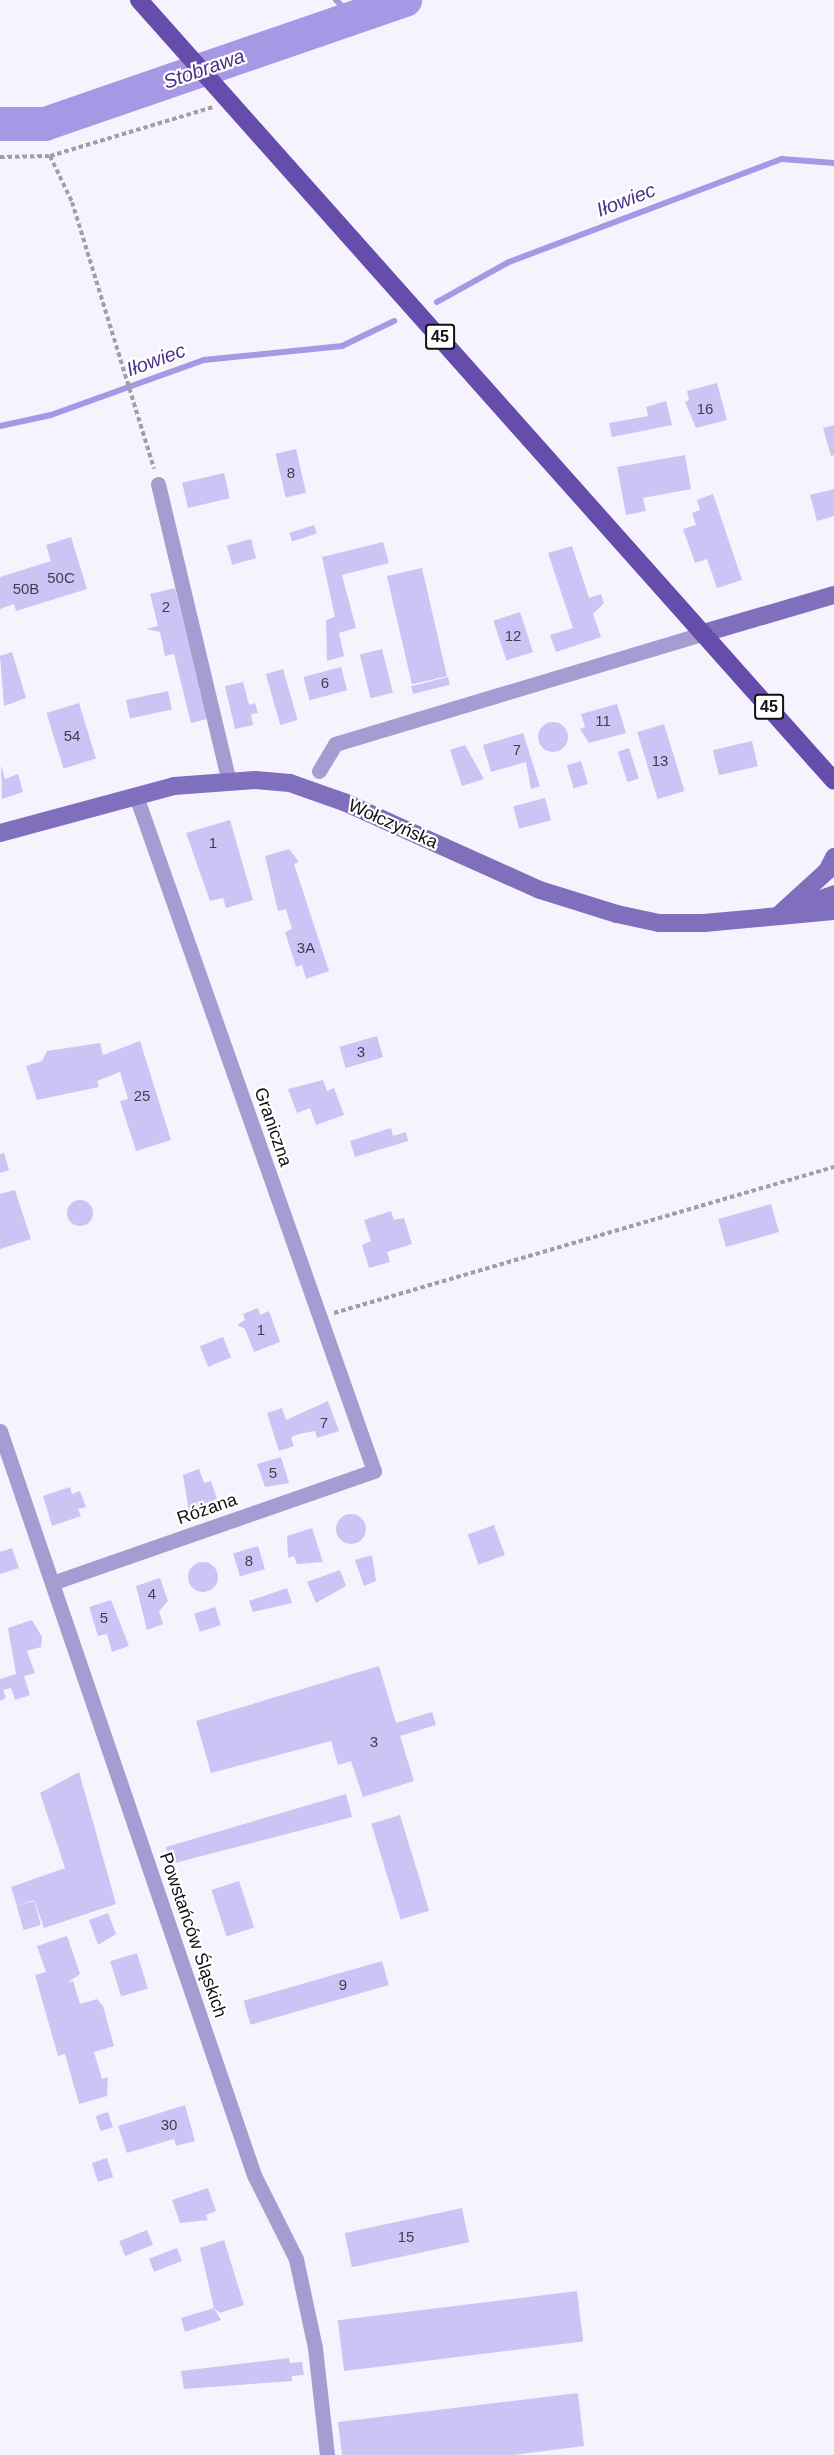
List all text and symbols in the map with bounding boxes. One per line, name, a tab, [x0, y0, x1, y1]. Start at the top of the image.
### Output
water label: Stobrawa	[160, 44, 248, 94]
water label: Iłowiec	[593, 178, 659, 222]
road number: 45	[425, 324, 455, 350]
water label: Iłowiec	[123, 338, 189, 382]
house number: 16	[697, 400, 713, 418]
house number: 8	[287, 464, 295, 482]
house number: 50C	[47, 569, 75, 587]
house number: 50B	[13, 580, 39, 598]
house number: 2	[162, 598, 170, 616]
house number: 12	[505, 627, 521, 645]
house number: 6	[321, 674, 329, 692]
road number: 45	[754, 694, 784, 720]
house number: 11	[595, 712, 611, 730]
house number: 54	[64, 727, 80, 745]
house number: 7	[513, 741, 521, 759]
house number: 13	[652, 752, 668, 770]
street label: Wołczyńska	[345, 795, 441, 853]
house number: 1	[209, 834, 217, 852]
house number: 3A	[297, 939, 315, 957]
house number: 3	[357, 1043, 365, 1061]
street label: Graniczna	[249, 1085, 297, 1169]
house number: 25	[134, 1087, 150, 1105]
house number: 1	[257, 1321, 265, 1339]
house number: 7	[320, 1414, 328, 1432]
house number: 5	[269, 1464, 277, 1482]
street label: Różana	[174, 1489, 240, 1529]
house number: 8	[245, 1552, 253, 1570]
house number: 4	[148, 1585, 156, 1603]
house number: 5	[100, 1609, 108, 1627]
house number: 3	[370, 1733, 378, 1751]
street label: Powstańców Śląskich	[155, 1850, 231, 2020]
house number: 9	[339, 1976, 347, 1994]
house number: 30	[161, 2116, 177, 2134]
house number: 15	[398, 2228, 414, 2246]

